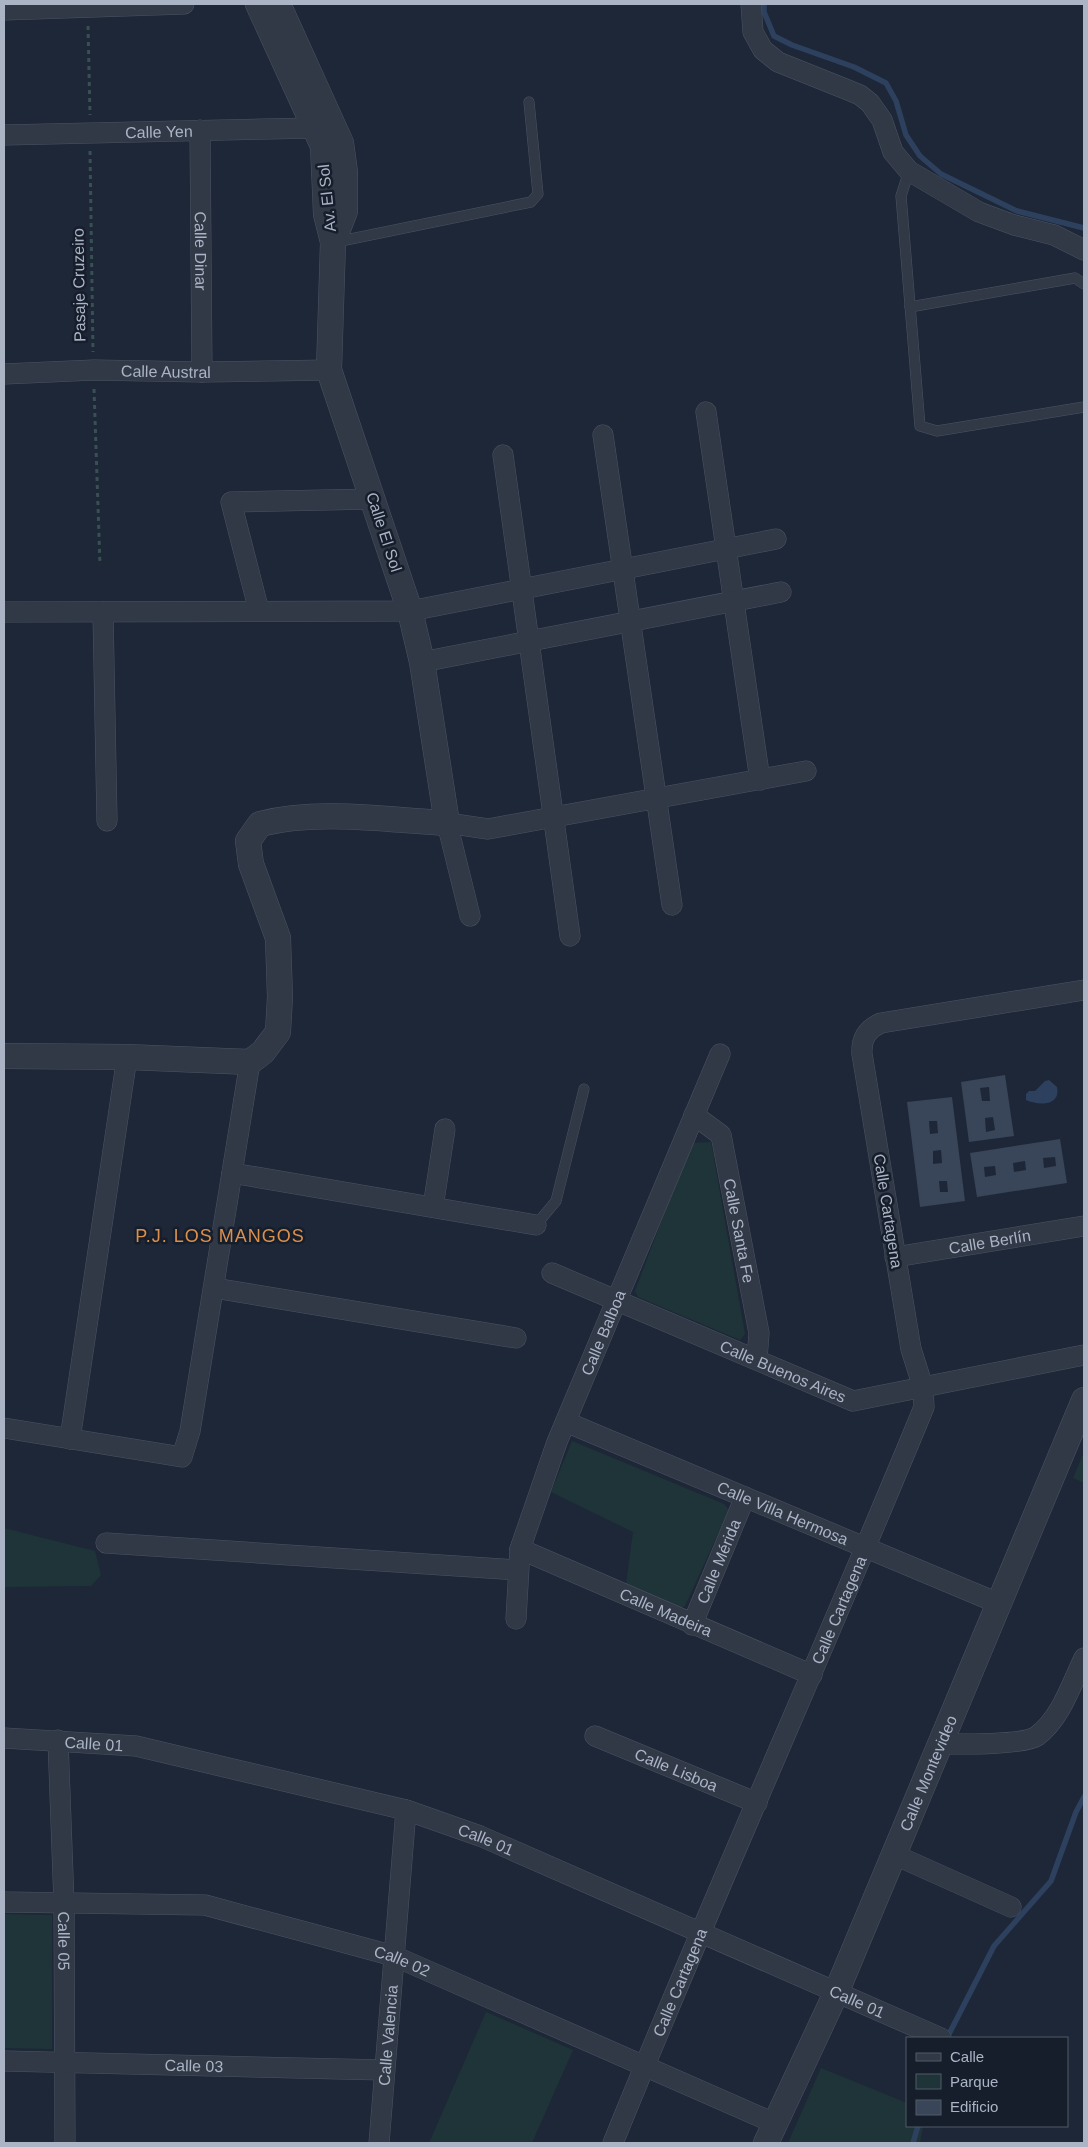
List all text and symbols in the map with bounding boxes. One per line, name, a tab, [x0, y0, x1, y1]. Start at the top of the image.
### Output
street label: Calle Yen	[125, 122, 193, 141]
street label: Av. El Sol	[315, 163, 339, 233]
street label: Calle Dinar	[192, 211, 210, 291]
street label: Pasaje Cruzeiro	[70, 228, 88, 342]
street label: Calle Austral	[121, 362, 211, 381]
street label: Calle El Sol	[363, 490, 405, 574]
street label: Calle Cartagena	[871, 1153, 905, 1270]
street label: Calle Santa Fe	[721, 1177, 758, 1284]
district label: P.J. LOS MANGOS	[135, 1226, 305, 1246]
street label: Calle Berlín	[948, 1226, 1032, 1257]
street label: Calle Balboa	[578, 1287, 628, 1378]
street label: Calle Buenos Aires	[717, 1337, 849, 1406]
street label: Calle Villa Hermosa	[715, 1478, 851, 1548]
street label: Calle Mérida	[693, 1516, 743, 1606]
street label: Calle Cartagena	[808, 1553, 869, 1666]
street label: Calle Madeira	[617, 1585, 715, 1639]
street label: Calle Montevideo	[896, 1713, 960, 1833]
street label: Calle 01	[64, 1733, 124, 1754]
street label: Calle Lisboa	[632, 1745, 720, 1794]
street label: Calle 01	[456, 1821, 517, 1858]
street label: Calle 05	[56, 1911, 73, 1970]
street label: Calle Cartagena	[649, 1926, 710, 2039]
street label: Calle 02	[372, 1943, 433, 1979]
street label: Calle 01	[827, 1982, 888, 2021]
street label: Calle Valencia	[375, 1984, 400, 2086]
legend	[906, 2037, 1068, 2127]
text: Calle	[950, 2048, 984, 2065]
street label: Calle 03	[164, 2056, 224, 2075]
text: Parque	[950, 2073, 998, 2090]
text: Edificio	[950, 2098, 998, 2115]

